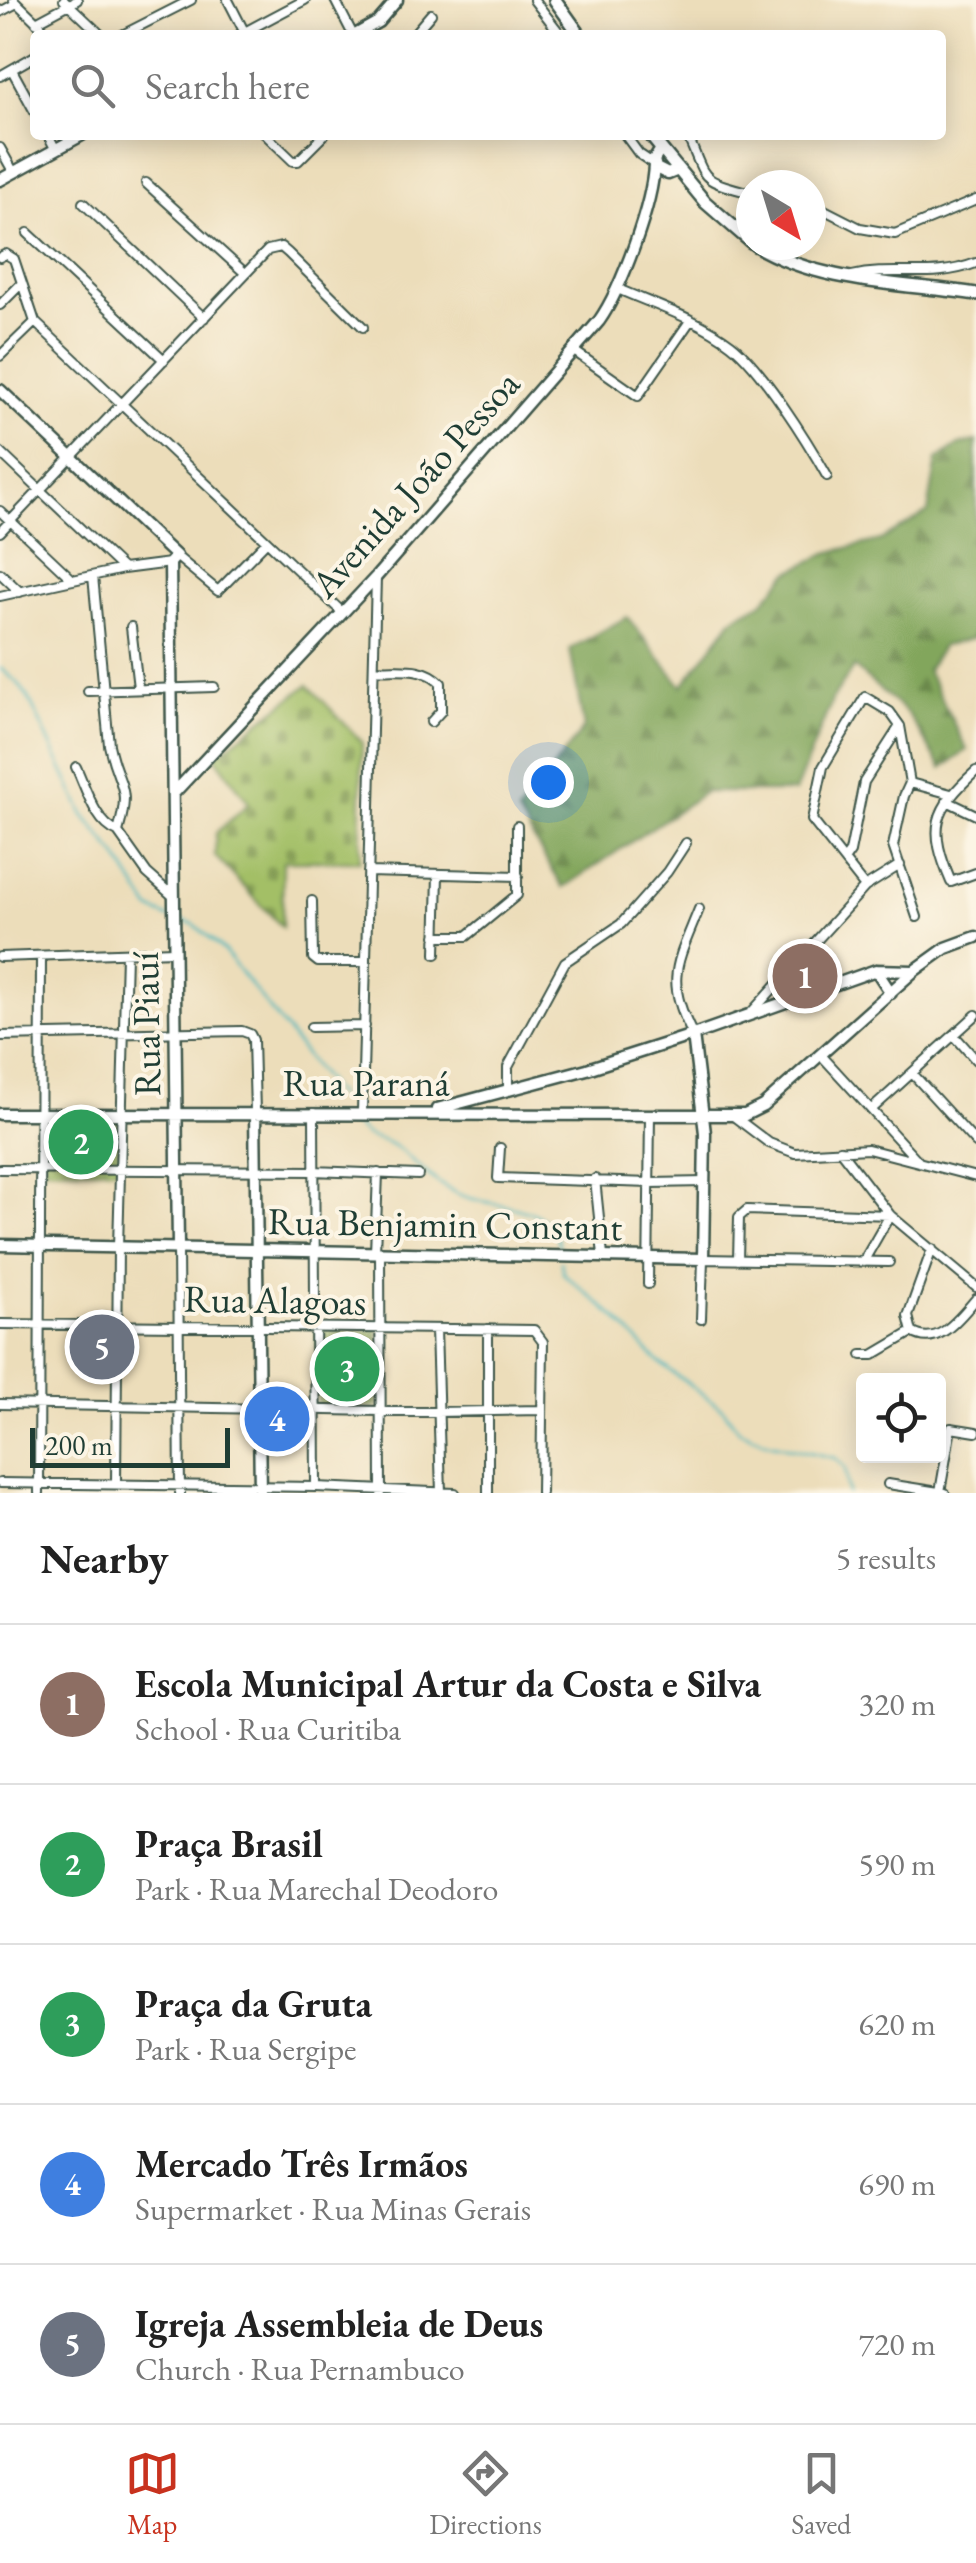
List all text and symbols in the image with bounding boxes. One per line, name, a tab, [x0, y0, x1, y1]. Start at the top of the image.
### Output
search box	[30, 30, 946, 140]
icon: search	[65, 58, 120, 113]
text: Search here	[145, 61, 310, 110]
north arrow	[736, 170, 826, 260]
street label: Avenida João Pessoa	[299, 359, 530, 608]
your location	[523, 757, 574, 808]
pin: 1	[772, 938, 838, 1014]
street label: Rua Piauí	[120, 951, 171, 1097]
street label: Rua Paraná	[282, 1058, 450, 1107]
pin: 2	[48, 1104, 114, 1180]
street label: Rua Benjamin Constant	[267, 1196, 623, 1251]
street label: Rua Alagoas	[183, 1273, 367, 1326]
pin: 5	[70, 1310, 134, 1384]
pin: 3	[314, 1332, 380, 1406]
map controls	[856, 1373, 946, 1463]
button: locate	[856, 1373, 946, 1463]
pin: 4	[244, 1382, 310, 1456]
scale bar	[30, 1423, 230, 1468]
text: 200 m	[45, 1427, 113, 1463]
text: Nearby	[40, 1531, 169, 1586]
text: 5 results	[836, 1537, 936, 1579]
text: Escola Municipal Artur da Costa e Silva	[135, 1659, 761, 1708]
text: 1	[64, 1683, 81, 1725]
text: 320 m	[859, 1683, 936, 1725]
text: School · Rua Curitiba	[135, 1708, 401, 1750]
text: Praça Brasil	[135, 1819, 323, 1868]
text: 2	[64, 1843, 81, 1885]
text: 590 m	[859, 1843, 936, 1885]
text: Park · Rua Marechal Deodoro	[135, 1868, 498, 1910]
text: Praça da Gruta	[135, 1979, 372, 2028]
text: 3	[64, 2003, 81, 2045]
text: 620 m	[859, 2003, 936, 2045]
text: Park · Rua Sergipe	[135, 2028, 356, 2070]
text: Mercado Três Irmãos	[135, 2139, 468, 2188]
text: 4	[64, 2163, 81, 2205]
text: 690 m	[859, 2163, 936, 2205]
text: Supermarket · Rua Minas Gerais	[135, 2188, 531, 2230]
text: Igreja Assembleia de Deus	[135, 2299, 543, 2348]
text: 5	[64, 2323, 81, 2365]
text: 720 m	[859, 2323, 936, 2365]
text: Church · Rua Pernambuco	[135, 2348, 465, 2390]
tab: Map	[125, 2446, 180, 2542]
tab: Directions	[429, 2446, 542, 2542]
tab: Saved	[791, 2446, 851, 2542]

